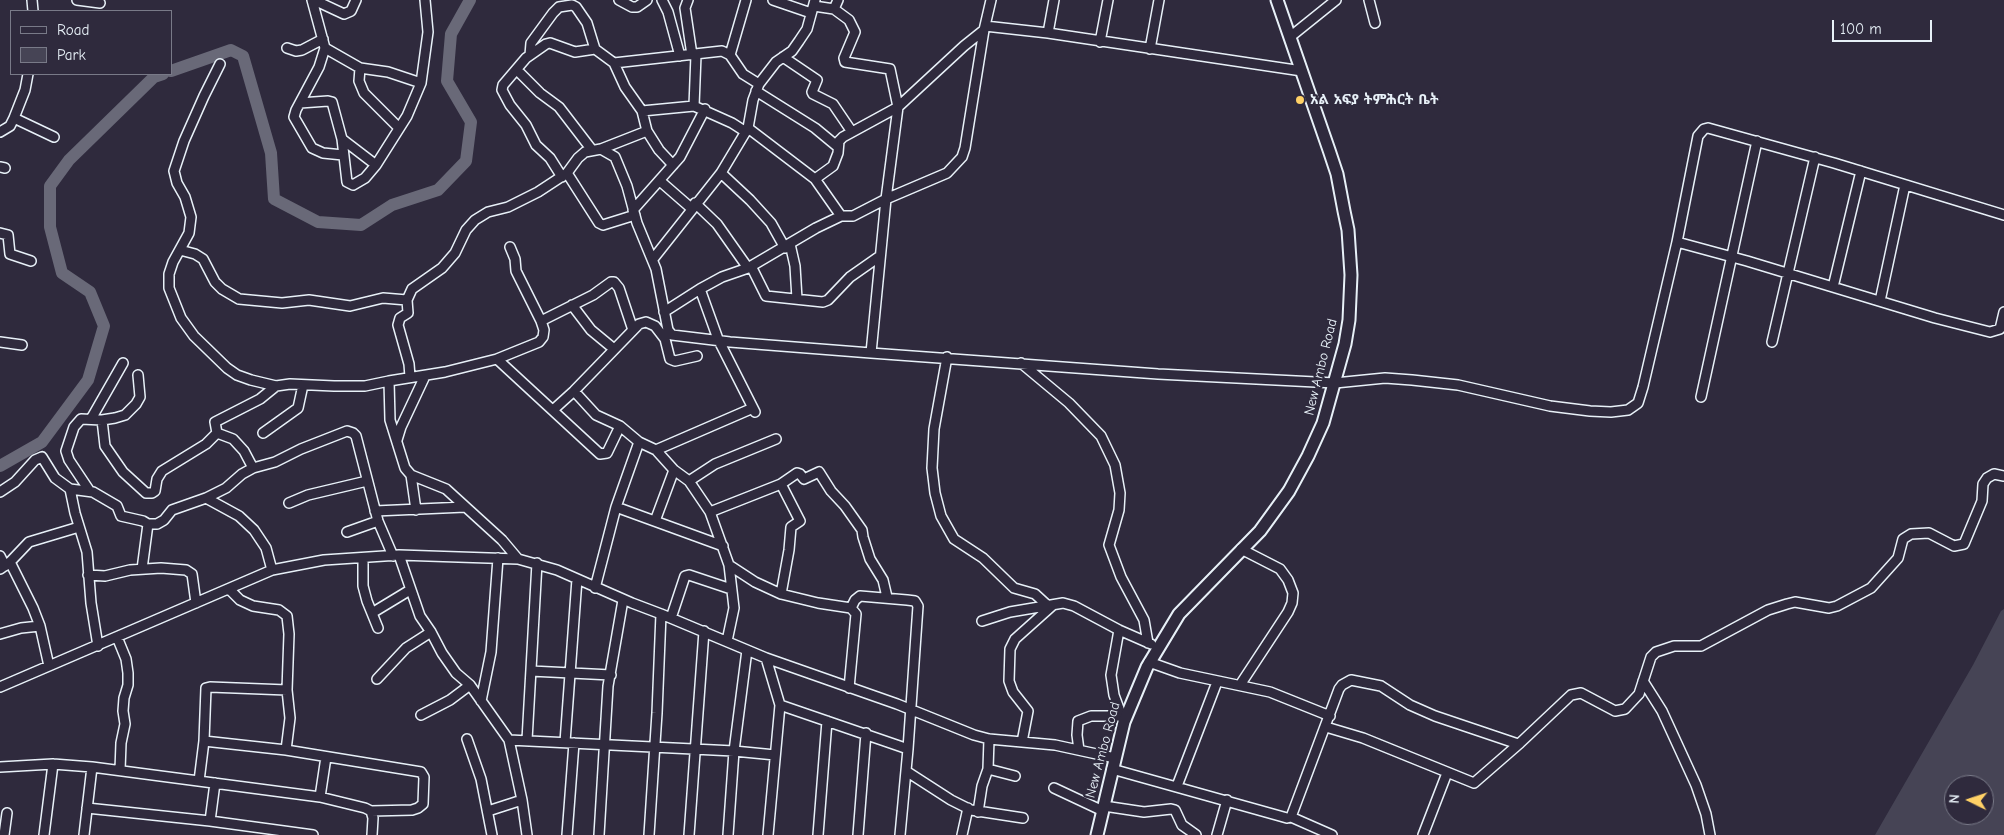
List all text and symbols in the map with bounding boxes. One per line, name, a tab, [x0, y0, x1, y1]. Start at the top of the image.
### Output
legend	[10, 10, 172, 75]
scale bar	[1834, 10, 1934, 42]
text: 100 m	[1840, 20, 1882, 38]
text: Road	[57, 21, 89, 39]
text: Park	[57, 46, 86, 64]
place label: አል አፍያ ትምሕርት ቤት	[1310, 92, 1438, 108]
marker: አል አፍያ ትምሕርት ቤት	[1294, 94, 1306, 106]
street label: New Ambo Road	[1301, 317, 1341, 417]
street label: New Ambo Road	[1082, 700, 1124, 800]
north arrow	[1944, 775, 1994, 825]
text: N	[1946, 794, 1963, 804]

